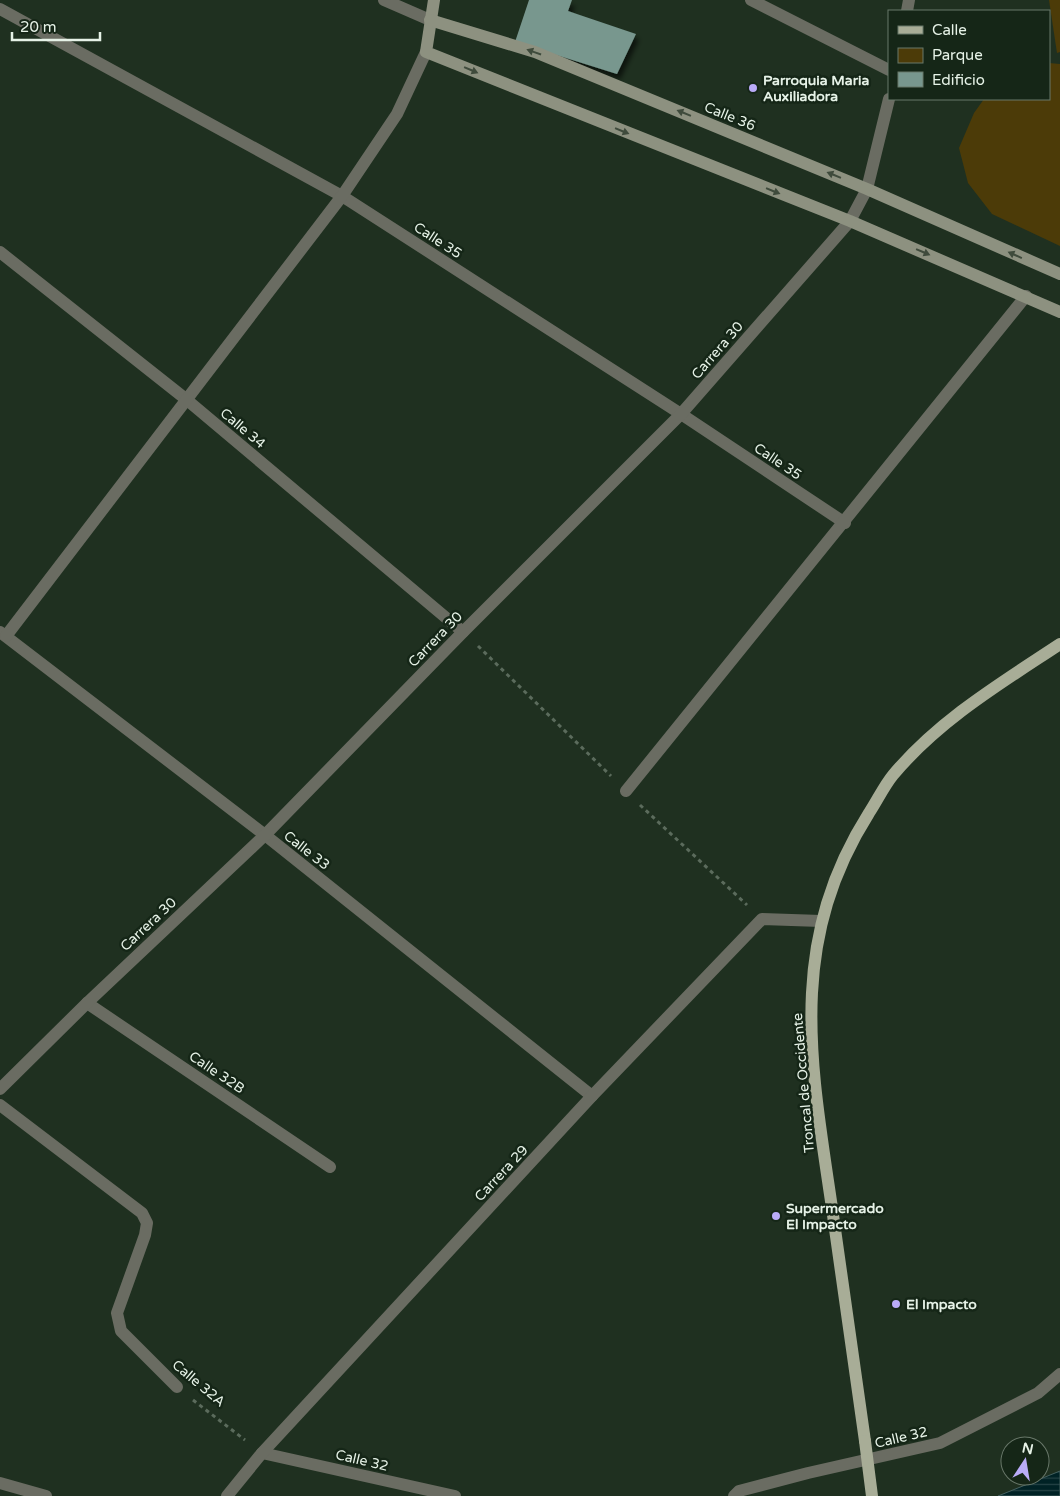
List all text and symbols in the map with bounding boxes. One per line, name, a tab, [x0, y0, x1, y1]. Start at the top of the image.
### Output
scale bar	[12, 10, 100, 42]
legend	[888, 10, 1050, 100]
text: 20 m	[20, 18, 57, 36]
text: Calle	[932, 21, 967, 39]
text: Parque	[932, 46, 983, 64]
one-way arrow	[526, 48, 541, 56]
one-way arrow	[464, 67, 478, 75]
text: Edificio	[932, 71, 985, 89]
place label: Parroquia Maria Auxiliadora	[763, 72, 870, 105]
marker: Parroquia Maria Auxiliadora	[747, 82, 759, 94]
street label: Calle 36	[702, 99, 758, 134]
one-way arrow	[677, 109, 691, 117]
one-way arrow	[615, 127, 630, 135]
one-way arrow	[827, 171, 842, 179]
one-way arrow	[766, 187, 780, 195]
street label: Calle 35	[411, 219, 465, 262]
one-way arrow	[916, 249, 930, 257]
one-way arrow	[1008, 250, 1022, 258]
street label: Carrera 30	[688, 318, 747, 383]
street label: Calle 34	[217, 405, 269, 452]
street label: Calle 35	[751, 439, 805, 483]
street label: Carrera 30	[405, 608, 466, 671]
street label: Calle 33	[280, 827, 333, 874]
street label: Carrera 30	[117, 894, 180, 955]
street label: Troncal de Occidente	[789, 1012, 818, 1154]
street label: Calle 32B	[186, 1048, 248, 1097]
street label: Carrera 29	[471, 1142, 532, 1205]
place label: Supermercado El Impacto	[786, 1200, 884, 1233]
marker: Supermercado El Impacto	[770, 1210, 782, 1222]
place label: El Impacto	[906, 1296, 977, 1313]
marker: El Impacto	[890, 1298, 902, 1310]
street label: Calle 32A	[169, 1356, 229, 1411]
street label: Calle 32	[873, 1423, 929, 1452]
north arrow	[1000, 1436, 1050, 1486]
text: N	[1020, 1439, 1035, 1458]
street label: Calle 32	[334, 1446, 390, 1475]

